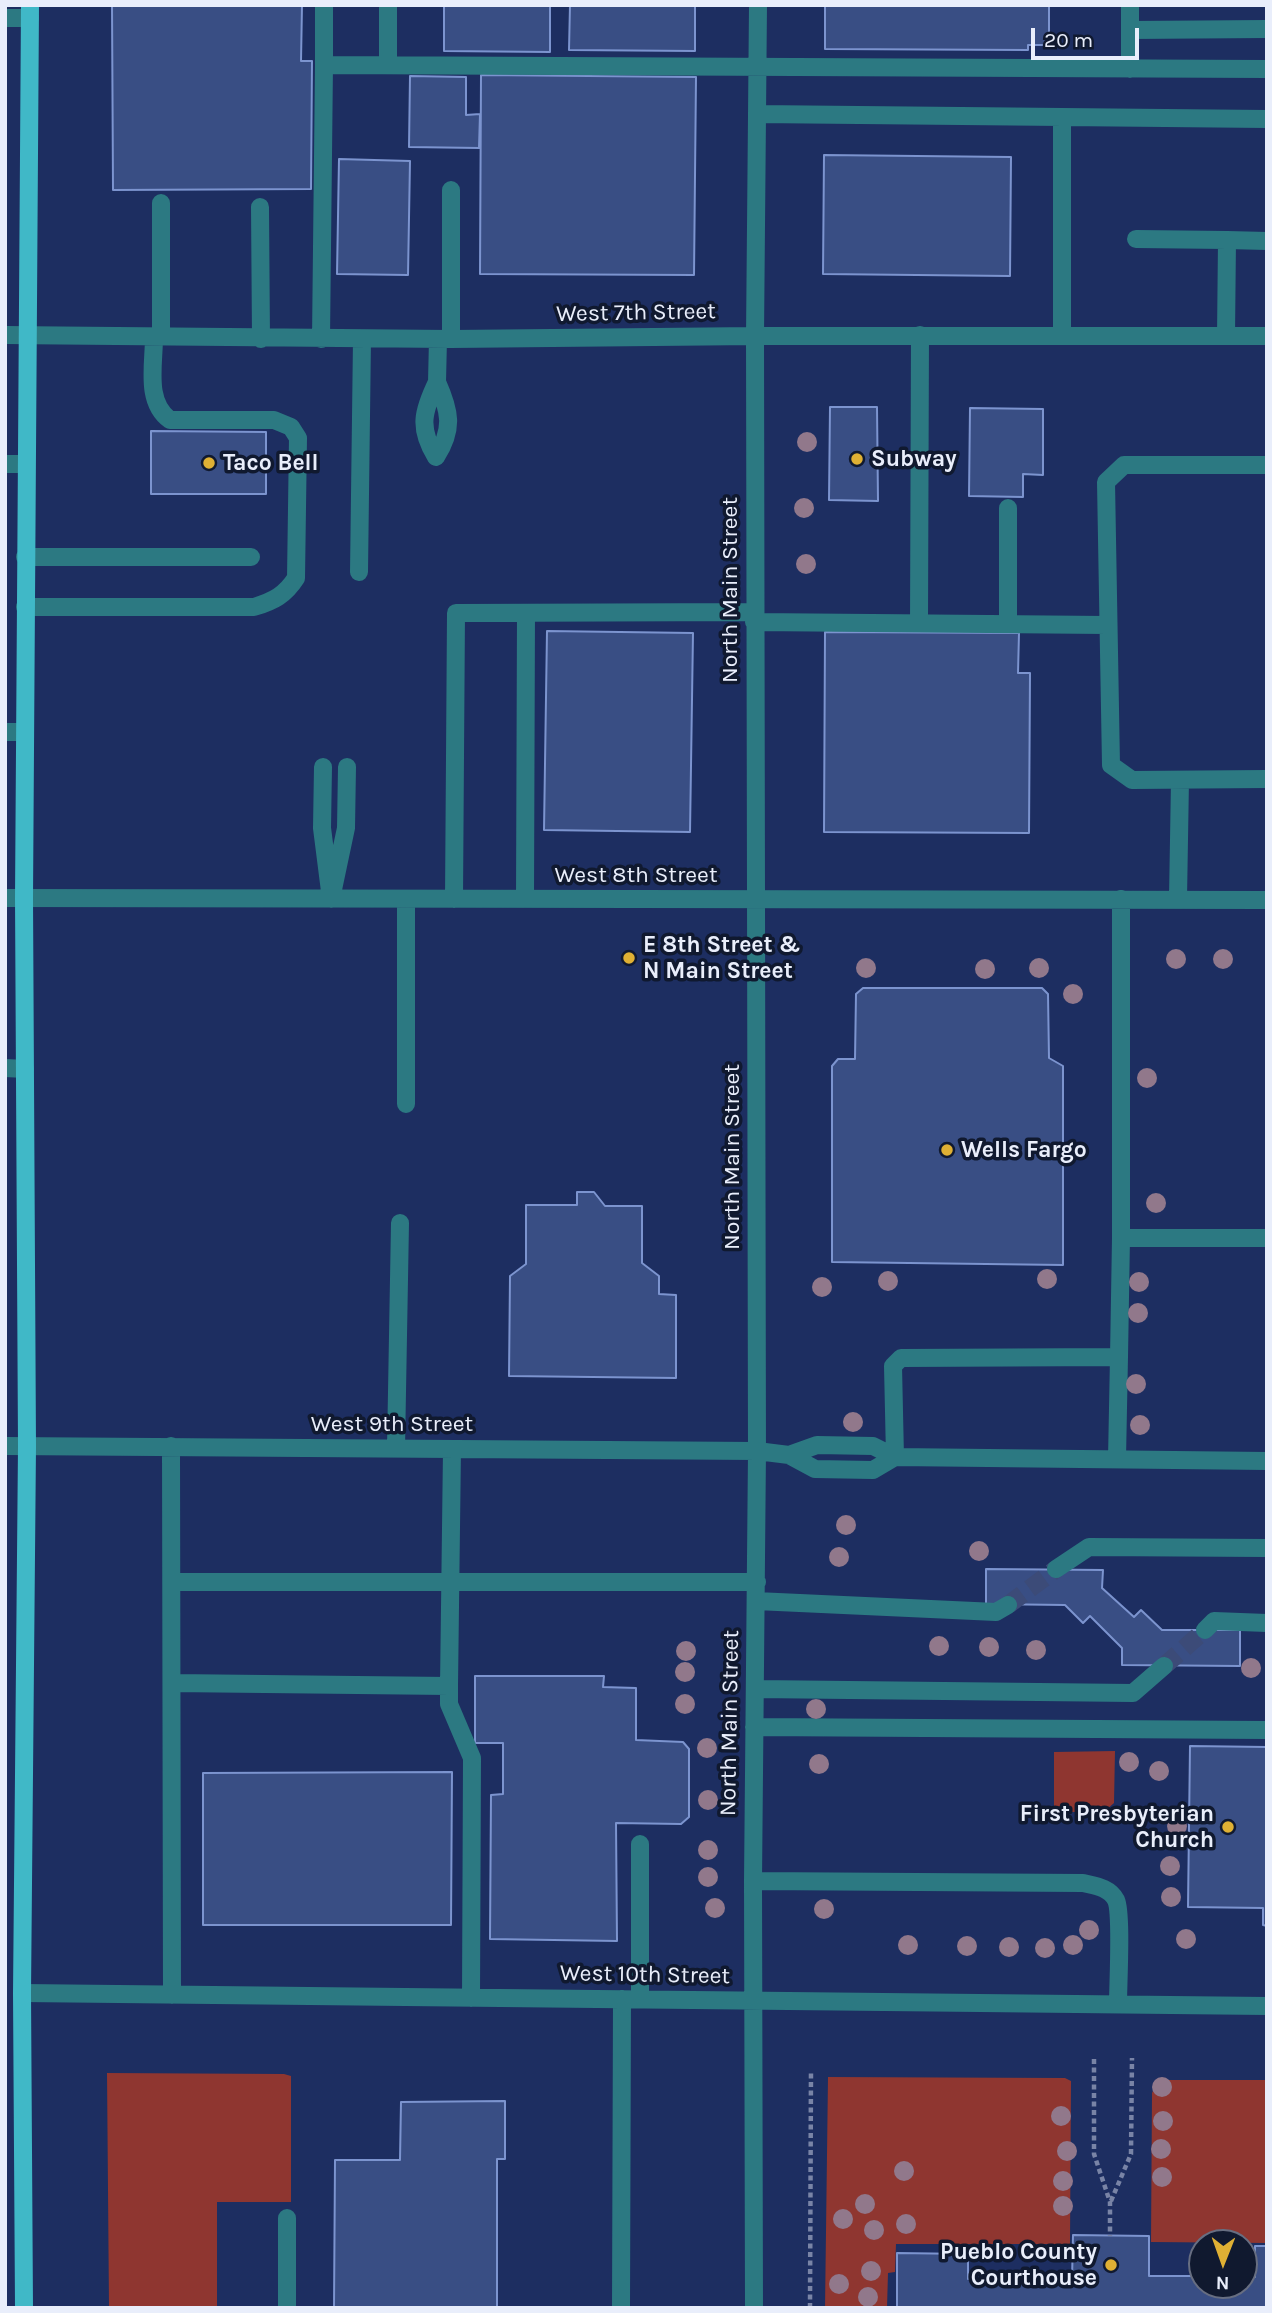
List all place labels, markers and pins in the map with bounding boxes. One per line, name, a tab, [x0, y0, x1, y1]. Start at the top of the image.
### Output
place label: Subway	[871, 445, 957, 473]
place label: Taco Bell	[223, 449, 319, 477]
marker: Subway	[849, 451, 865, 467]
marker: Taco Bell	[201, 455, 217, 471]
place label: E 8th Street & N Main Street	[643, 931, 801, 985]
marker: E 8th Street & N Main Street	[621, 950, 637, 966]
place label: Wells Fargo	[961, 1136, 1087, 1164]
marker: Wells Fargo	[939, 1142, 955, 1158]
place label: First Presbyterian Church	[1020, 1800, 1214, 1854]
marker: First Presbyterian Church	[1220, 1819, 1236, 1835]
place label: Pueblo County Courthouse	[940, 2238, 1097, 2292]
marker: Pueblo County Courthouse	[1103, 2257, 1119, 2273]

